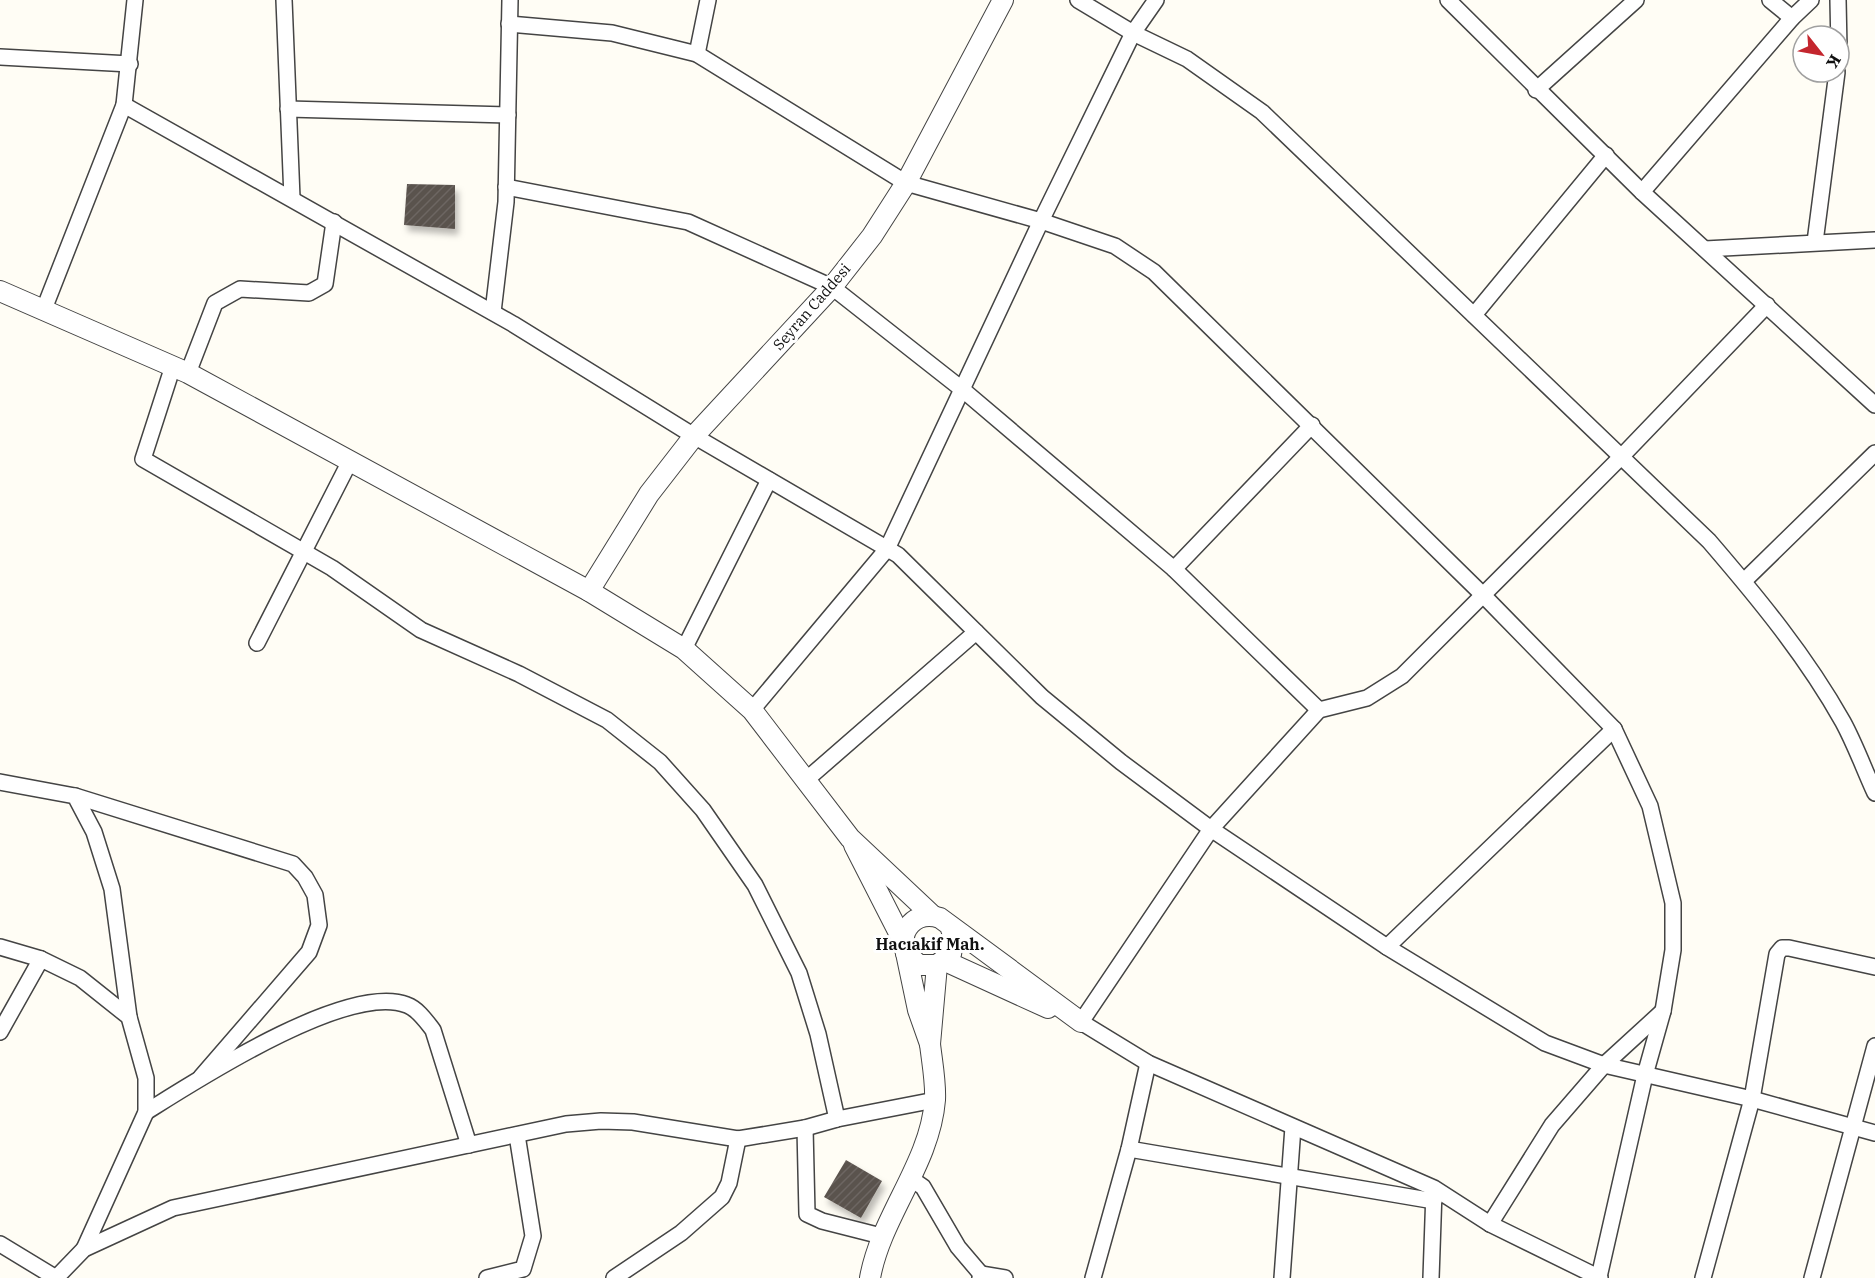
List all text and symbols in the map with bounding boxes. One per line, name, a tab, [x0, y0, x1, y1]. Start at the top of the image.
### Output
north arrow	[1791, 24, 1851, 84]
text: K	[1822, 51, 1846, 73]
street label: Seyran Caddesi	[769, 259, 855, 354]
district label: Hacıakif Mah.	[876, 934, 984, 954]

